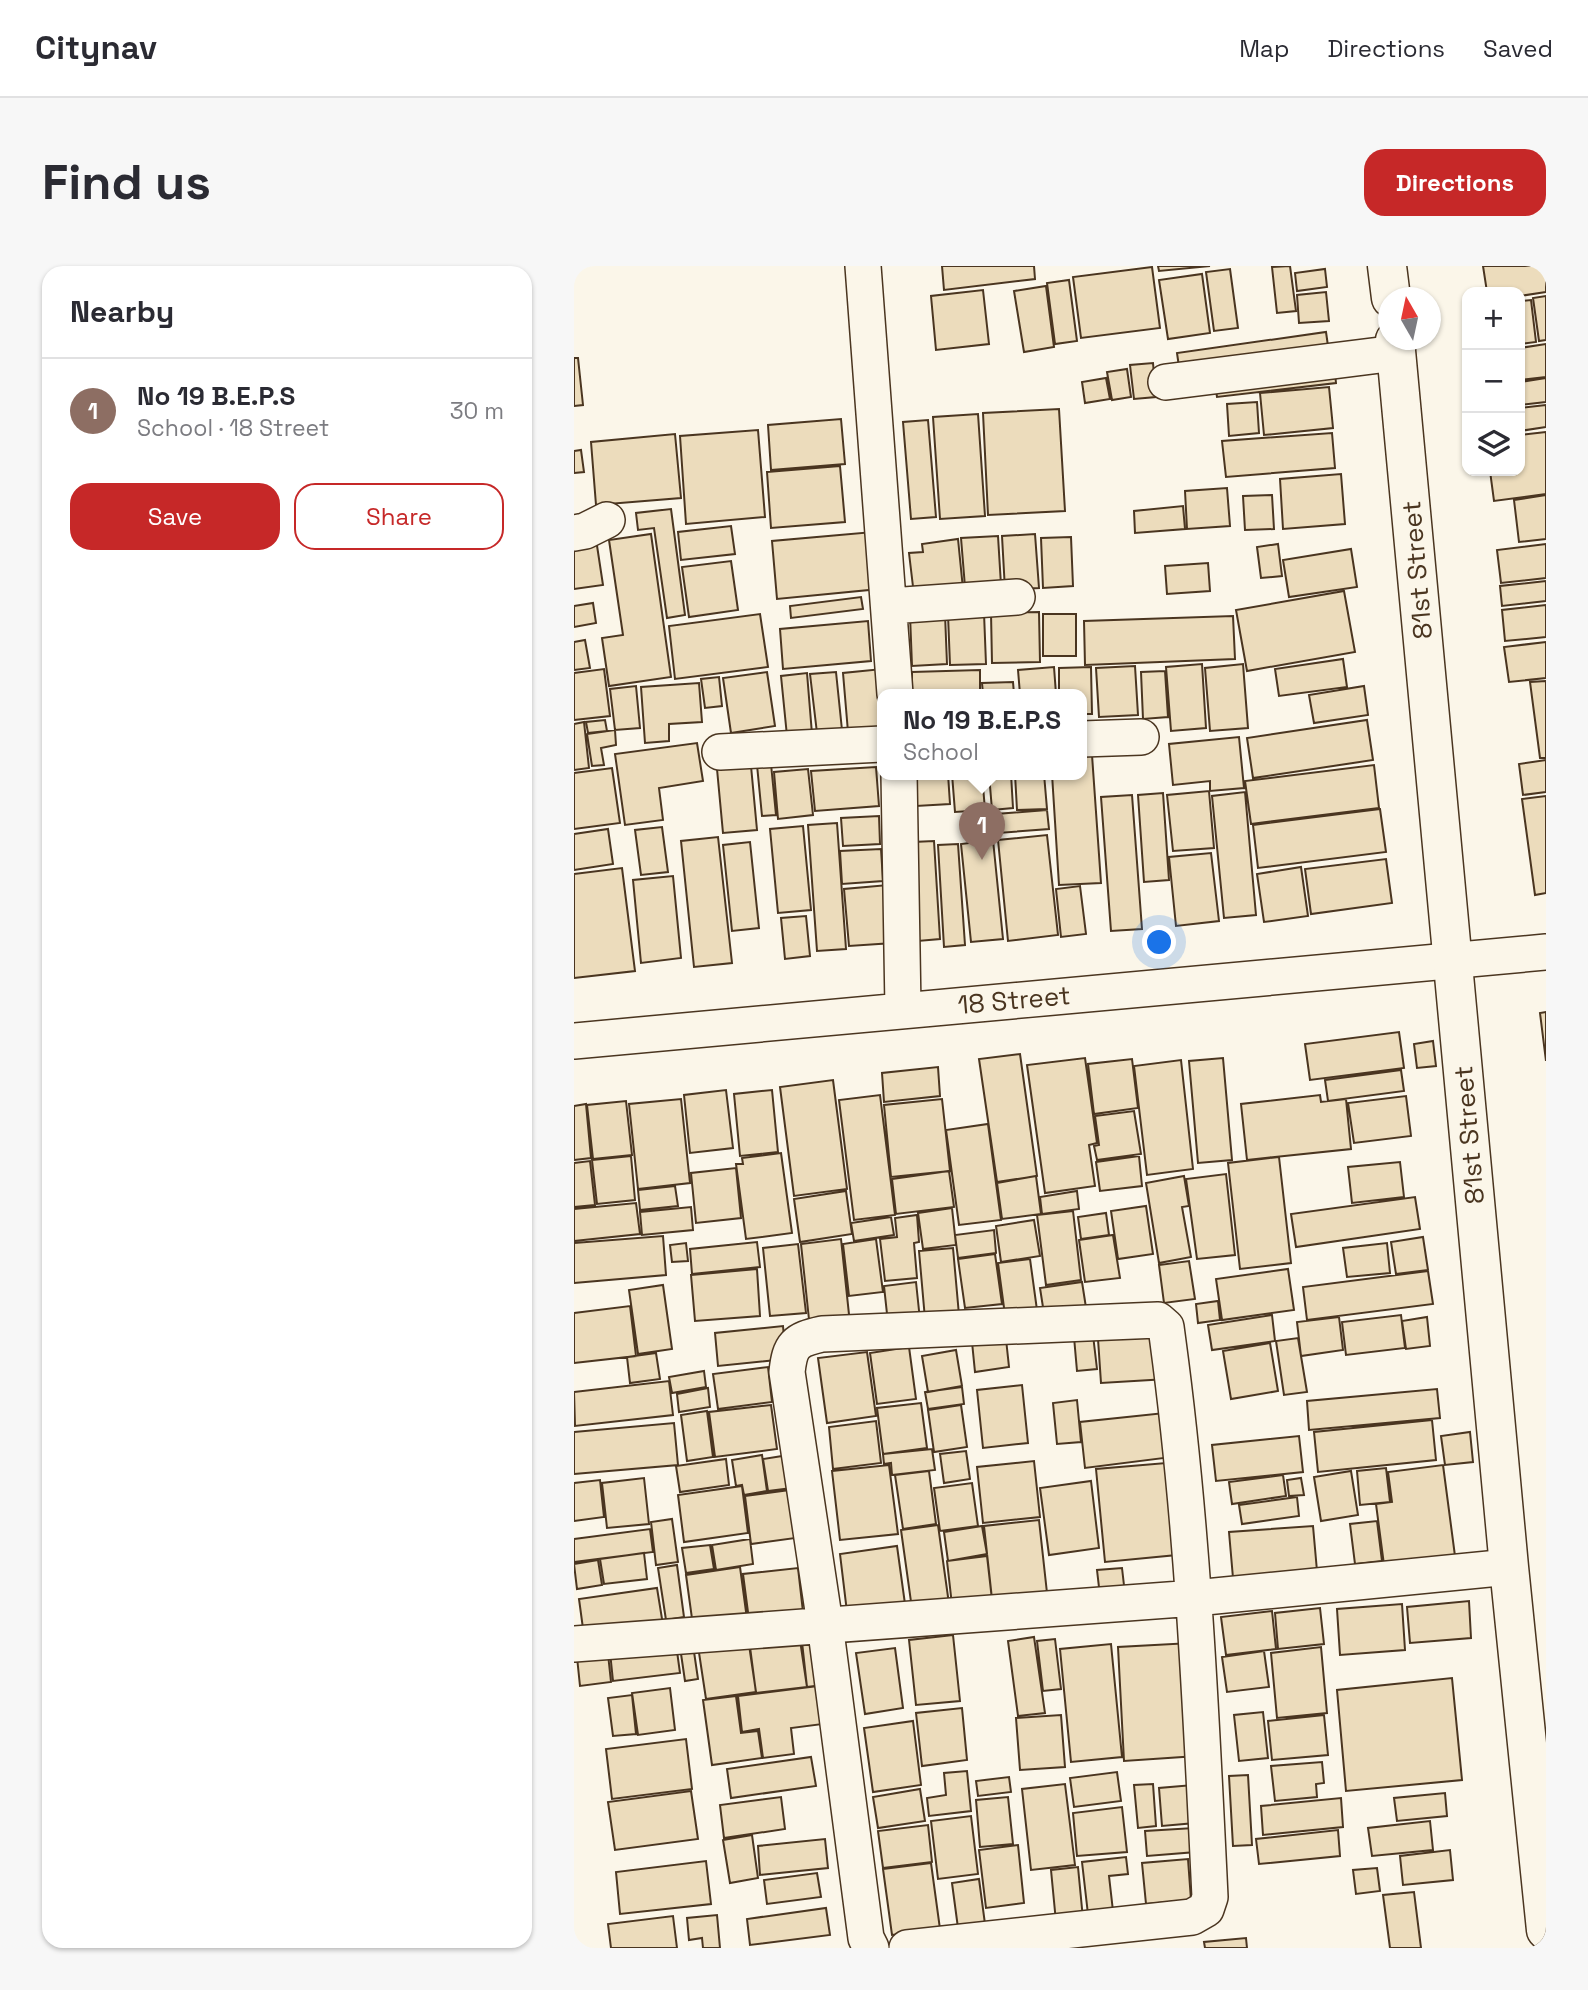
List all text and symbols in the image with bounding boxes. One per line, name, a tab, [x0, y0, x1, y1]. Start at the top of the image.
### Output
text: Citynav	[35, 27, 157, 69]
text: Map	[1239, 33, 1289, 64]
text: Directions	[1327, 33, 1445, 64]
text: Saved	[1483, 33, 1553, 64]
button: Directions	[1364, 149, 1546, 216]
text: Find us	[42, 151, 211, 213]
north arrow	[1378, 287, 1441, 350]
map controls	[1462, 287, 1525, 476]
button: +	[1462, 287, 1525, 350]
text: Nearby	[70, 292, 174, 331]
button: −	[1462, 350, 1525, 413]
text: No 19 B.E.P.S	[137, 379, 295, 413]
text: 1	[88, 396, 98, 426]
text: 30 m	[450, 396, 504, 426]
text: School · 18 Street	[137, 413, 329, 443]
button: layers	[1462, 413, 1525, 476]
button: Save	[70, 483, 280, 550]
button: Share	[294, 483, 504, 550]
street label: 81st Street	[1394, 500, 1440, 640]
popup	[877, 689, 1087, 780]
text: No 19 B.E.P.S	[903, 703, 1061, 737]
text: School	[903, 737, 979, 767]
pin: 1	[959, 802, 1005, 860]
your location	[1142, 925, 1176, 959]
street label: 18 Street	[956, 978, 1072, 1022]
street label: 81st Street	[1446, 1065, 1492, 1205]

